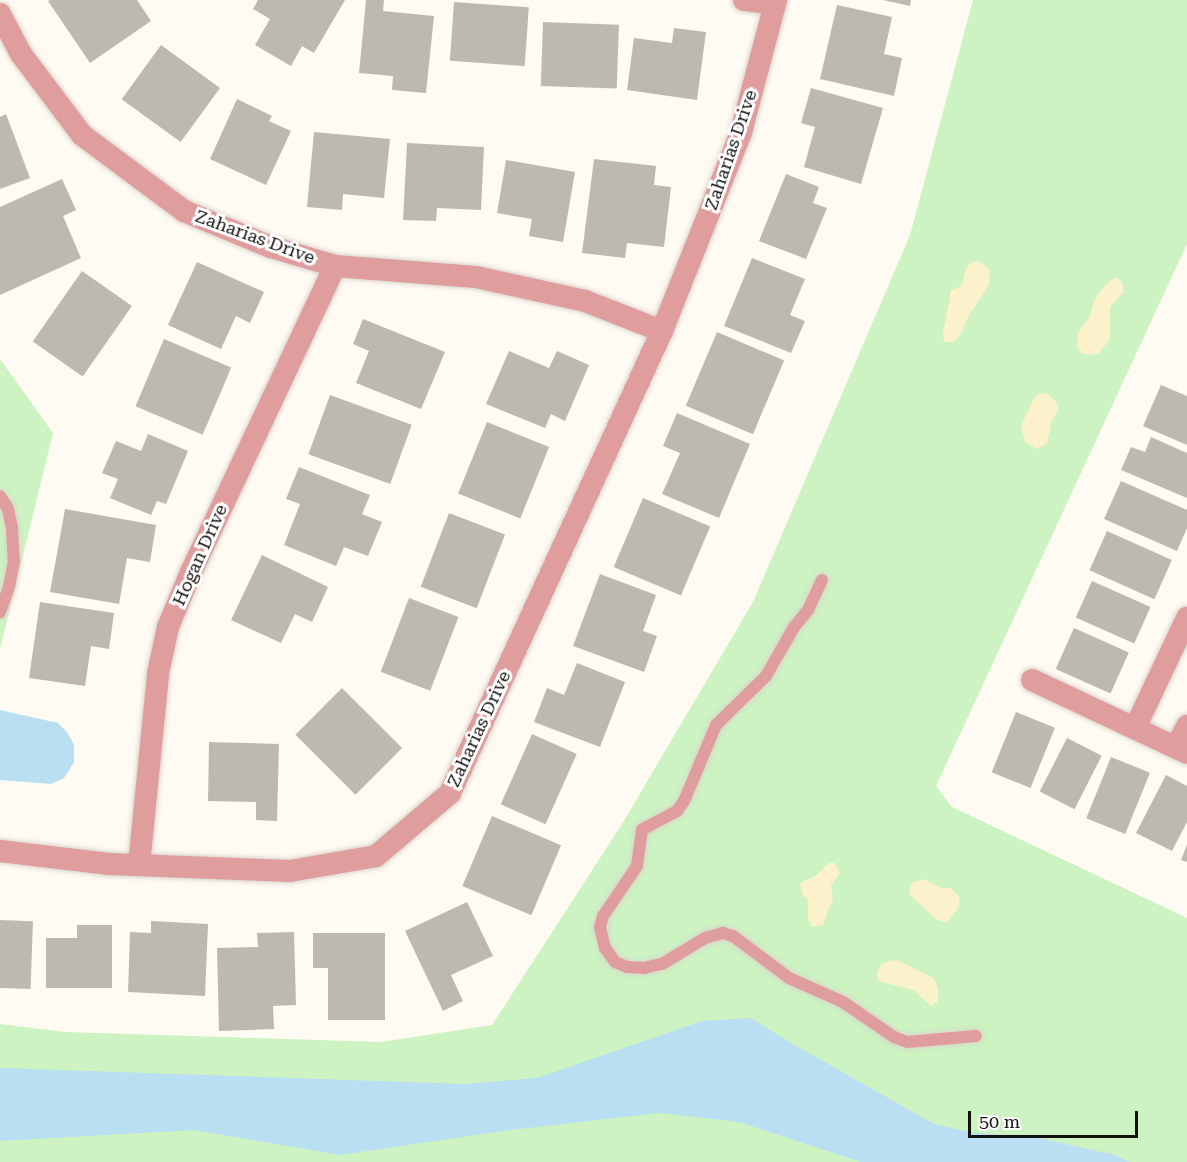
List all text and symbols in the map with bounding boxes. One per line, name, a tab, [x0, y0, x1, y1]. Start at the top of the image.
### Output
street label: Zaharias Drive	[700, 87, 762, 213]
street label: Zaharias Drive	[192, 205, 318, 269]
street label: Hogan Drive	[168, 501, 232, 609]
street label: Zaharias Drive	[443, 668, 515, 790]
scale bar	[971, 1099, 1140, 1137]
text: 50 m	[979, 1111, 1020, 1132]

